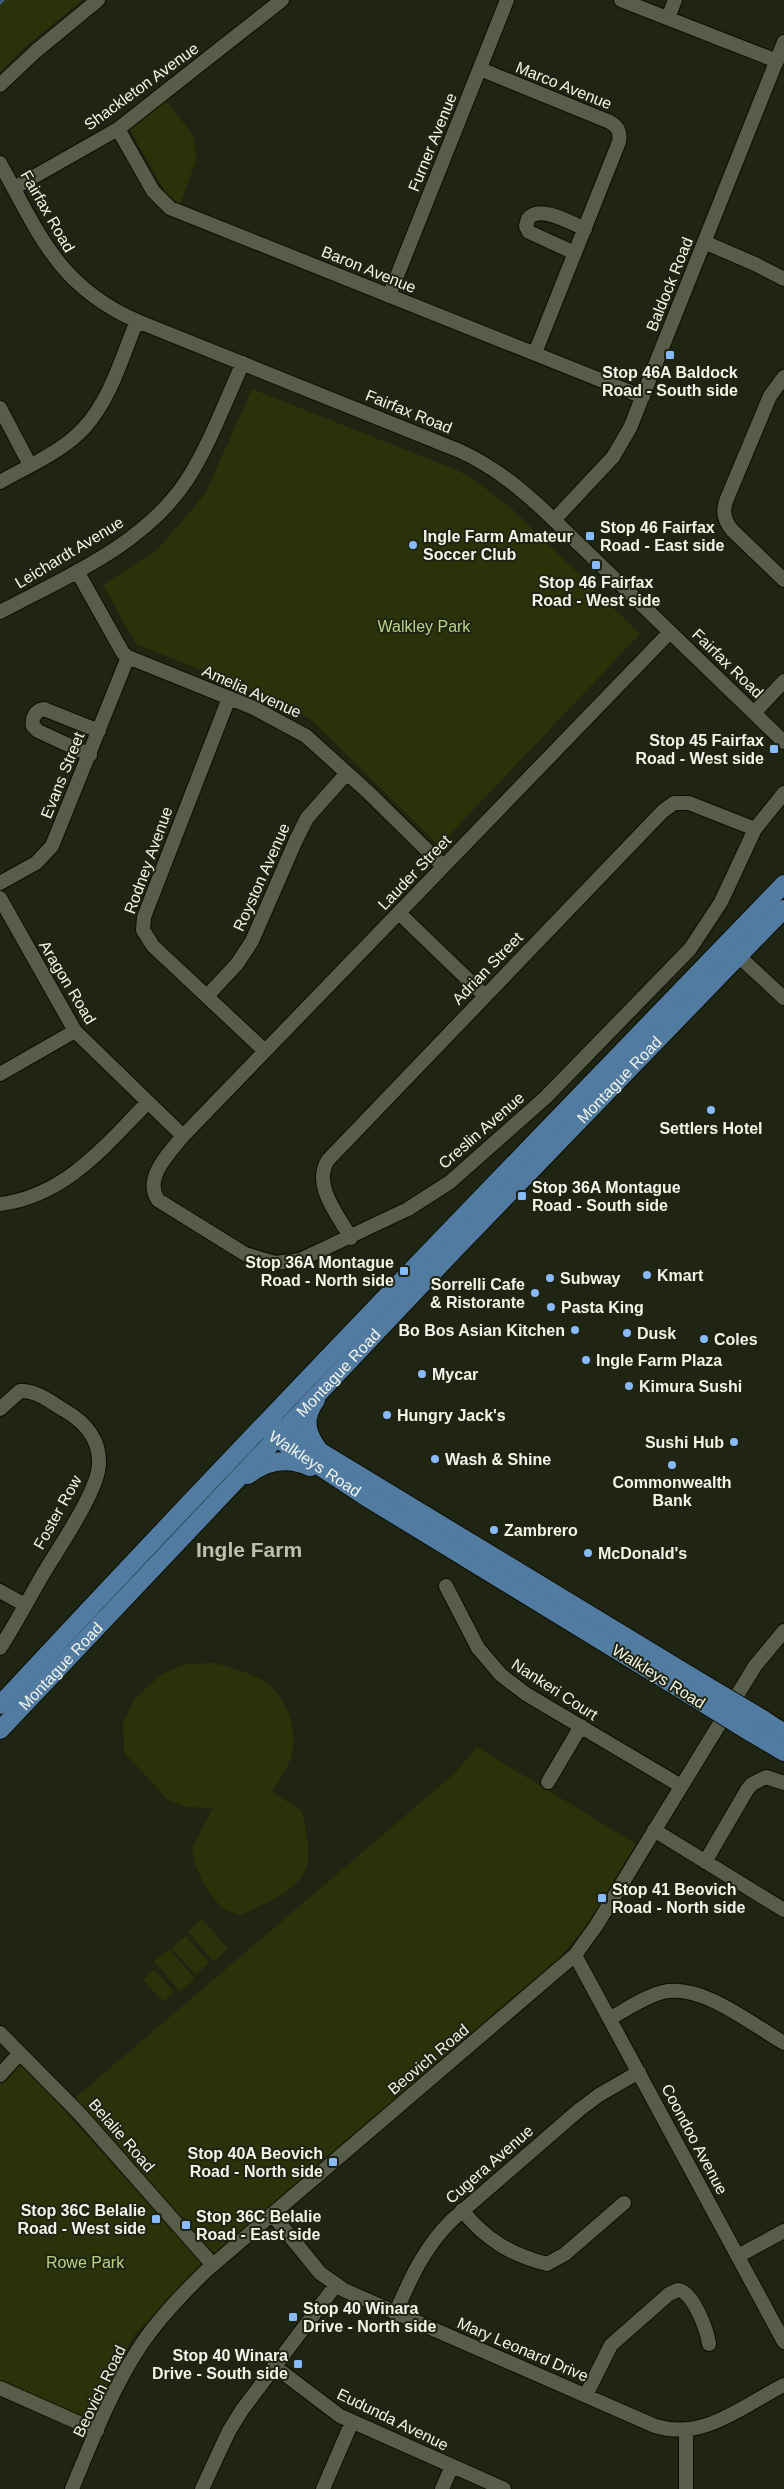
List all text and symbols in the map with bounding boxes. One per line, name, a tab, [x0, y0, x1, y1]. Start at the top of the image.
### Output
street label: Shackleton Avenue	[81, 39, 202, 133]
street label: Marco Avenue	[513, 58, 614, 112]
street label: Furner Avenue	[405, 90, 460, 194]
street label: Fairfax Road	[17, 167, 78, 255]
street label: Baldock Road	[643, 235, 696, 334]
street label: Baron Avenue	[319, 243, 419, 296]
marker: Stop 46A Baldock Road - South side	[664, 349, 676, 361]
place label: Stop 46A Baldock Road - South side	[602, 364, 738, 399]
street label: Fairfax Road	[363, 386, 454, 437]
street label: Leichardt Avenue	[12, 513, 127, 591]
place label: Stop 46 Fairfax Road - East side	[600, 519, 725, 554]
place label: Ingle Farm Amateur Soccer Club	[423, 528, 573, 563]
marker: Stop 46 Fairfax Road - East side	[584, 530, 596, 542]
marker: Ingle Farm Amateur Soccer Club	[407, 539, 419, 551]
marker: Stop 46 Fairfax Road - West side	[590, 559, 602, 571]
place label: Stop 46 Fairfax Road - West side	[532, 574, 660, 609]
park label: Walkley Park	[378, 618, 471, 635]
street label: Fairfax Road	[689, 625, 767, 701]
street label: Amelia Avenue	[200, 662, 304, 721]
street label: Evans Street	[37, 729, 88, 821]
place label: Stop 45 Fairfax Road - West side	[635, 732, 764, 767]
marker: Stop 45 Fairfax Road - West side	[768, 743, 780, 755]
street label: Rodney Avenue	[121, 804, 176, 916]
street label: Royston Avenue	[230, 821, 293, 934]
street label: Lauder Street	[375, 831, 455, 913]
street label: Adrian Street	[449, 928, 526, 1008]
street label: Aragon Road	[36, 937, 99, 1027]
street label: Montague Road	[574, 1033, 665, 1127]
street label: Creslin Avenue	[435, 1089, 527, 1172]
marker: Settlers Hotel	[705, 1104, 717, 1116]
place label: Settlers Hotel	[659, 1120, 763, 1137]
place label: Stop 36A Montague Road - South side	[532, 1179, 681, 1214]
marker: Stop 36A Montague Road - South side	[516, 1190, 528, 1202]
place label: Stop 36A Montague Road - North side	[245, 1254, 394, 1289]
marker: Stop 36A Montague Road - North side	[398, 1265, 410, 1277]
place label: Kmart	[657, 1267, 704, 1284]
marker: Kmart	[641, 1269, 653, 1281]
place label: Subway	[560, 1270, 621, 1287]
marker: Subway	[544, 1272, 556, 1284]
place label: Sorrelli Cafe & Ristorante	[430, 1276, 525, 1311]
marker: Sorrelli Cafe & Ristorante	[529, 1287, 541, 1299]
place label: Pasta King	[561, 1299, 644, 1316]
marker: Pasta King	[545, 1301, 557, 1313]
place label: Bo Bos Asian Kitchen	[398, 1322, 565, 1339]
marker: Bo Bos Asian Kitchen	[569, 1324, 581, 1336]
place label: Dusk	[637, 1325, 676, 1342]
street label: Montague Road	[293, 1326, 384, 1420]
marker: Dusk	[621, 1327, 633, 1339]
place label: Coles	[714, 1331, 758, 1348]
marker: Coles	[698, 1333, 710, 1345]
place label: Ingle Farm Plaza	[596, 1352, 722, 1369]
marker: Ingle Farm Plaza	[580, 1354, 592, 1366]
place label: Mycar	[432, 1366, 478, 1383]
marker: Mycar	[416, 1368, 428, 1380]
place label: Kimura Sushi	[639, 1378, 742, 1395]
marker: Kimura Sushi	[623, 1380, 635, 1392]
place label: Hungry Jack's	[397, 1407, 506, 1424]
marker: Hungry Jack's	[381, 1409, 393, 1421]
street label: Walkleys Road	[266, 1428, 364, 1500]
place label: Sushi Hub	[645, 1434, 724, 1451]
marker: Sushi Hub	[728, 1436, 740, 1448]
place label: Wash & Shine	[445, 1451, 551, 1468]
marker: Wash & Shine	[429, 1453, 441, 1465]
marker: Commonwealth Bank	[666, 1459, 678, 1471]
street label: Foster Row	[30, 1472, 85, 1552]
place label: Commonwealth Bank	[612, 1474, 732, 1509]
place label: Zambrero	[504, 1522, 578, 1539]
marker: Zambrero	[488, 1524, 500, 1536]
district label: Ingle Farm	[196, 1538, 302, 1561]
place label: McDonald's	[598, 1545, 687, 1562]
marker: McDonald's	[582, 1547, 594, 1559]
street label: Montague Road	[16, 1619, 106, 1714]
street label: Walkleys Road	[609, 1641, 708, 1712]
street label: Nankeri Court	[509, 1655, 601, 1724]
place label: Stop 41 Beovich Road - North side	[612, 1881, 745, 1916]
marker: Stop 41 Beovich Road - North side	[596, 1892, 608, 1904]
street label: Beovich Road	[385, 2021, 472, 2098]
street label: Coondoo Avenue	[658, 2081, 731, 2197]
street label: Belalie Road	[85, 2096, 158, 2175]
street label: Cugera Avenue	[442, 2122, 536, 2207]
place label: Stop 40A Beovich Road - North side	[188, 2145, 323, 2180]
marker: Stop 40A Beovich Road - North side	[327, 2156, 339, 2168]
place label: Stop 36C Belalie Road - West side	[17, 2202, 146, 2237]
place label: Stop 36C Belalie Road - East side	[196, 2208, 321, 2243]
marker: Stop 36C Belalie Road - West side	[150, 2213, 162, 2225]
marker: Stop 36C Belalie Road - East side	[180, 2219, 192, 2231]
park label: Rowe Park	[46, 2254, 125, 2271]
place label: Stop 40 Winara Drive - North side	[303, 2300, 436, 2335]
marker: Stop 40 Winara Drive - North side	[287, 2311, 299, 2323]
street label: Mary Leonard Drive	[455, 2314, 591, 2385]
street label: Beovich Road	[70, 2343, 129, 2440]
place label: Stop 40 Winara Drive - South side	[152, 2347, 288, 2382]
marker: Stop 40 Winara Drive - South side	[292, 2358, 304, 2370]
street label: Eudunda Avenue	[334, 2385, 451, 2454]

